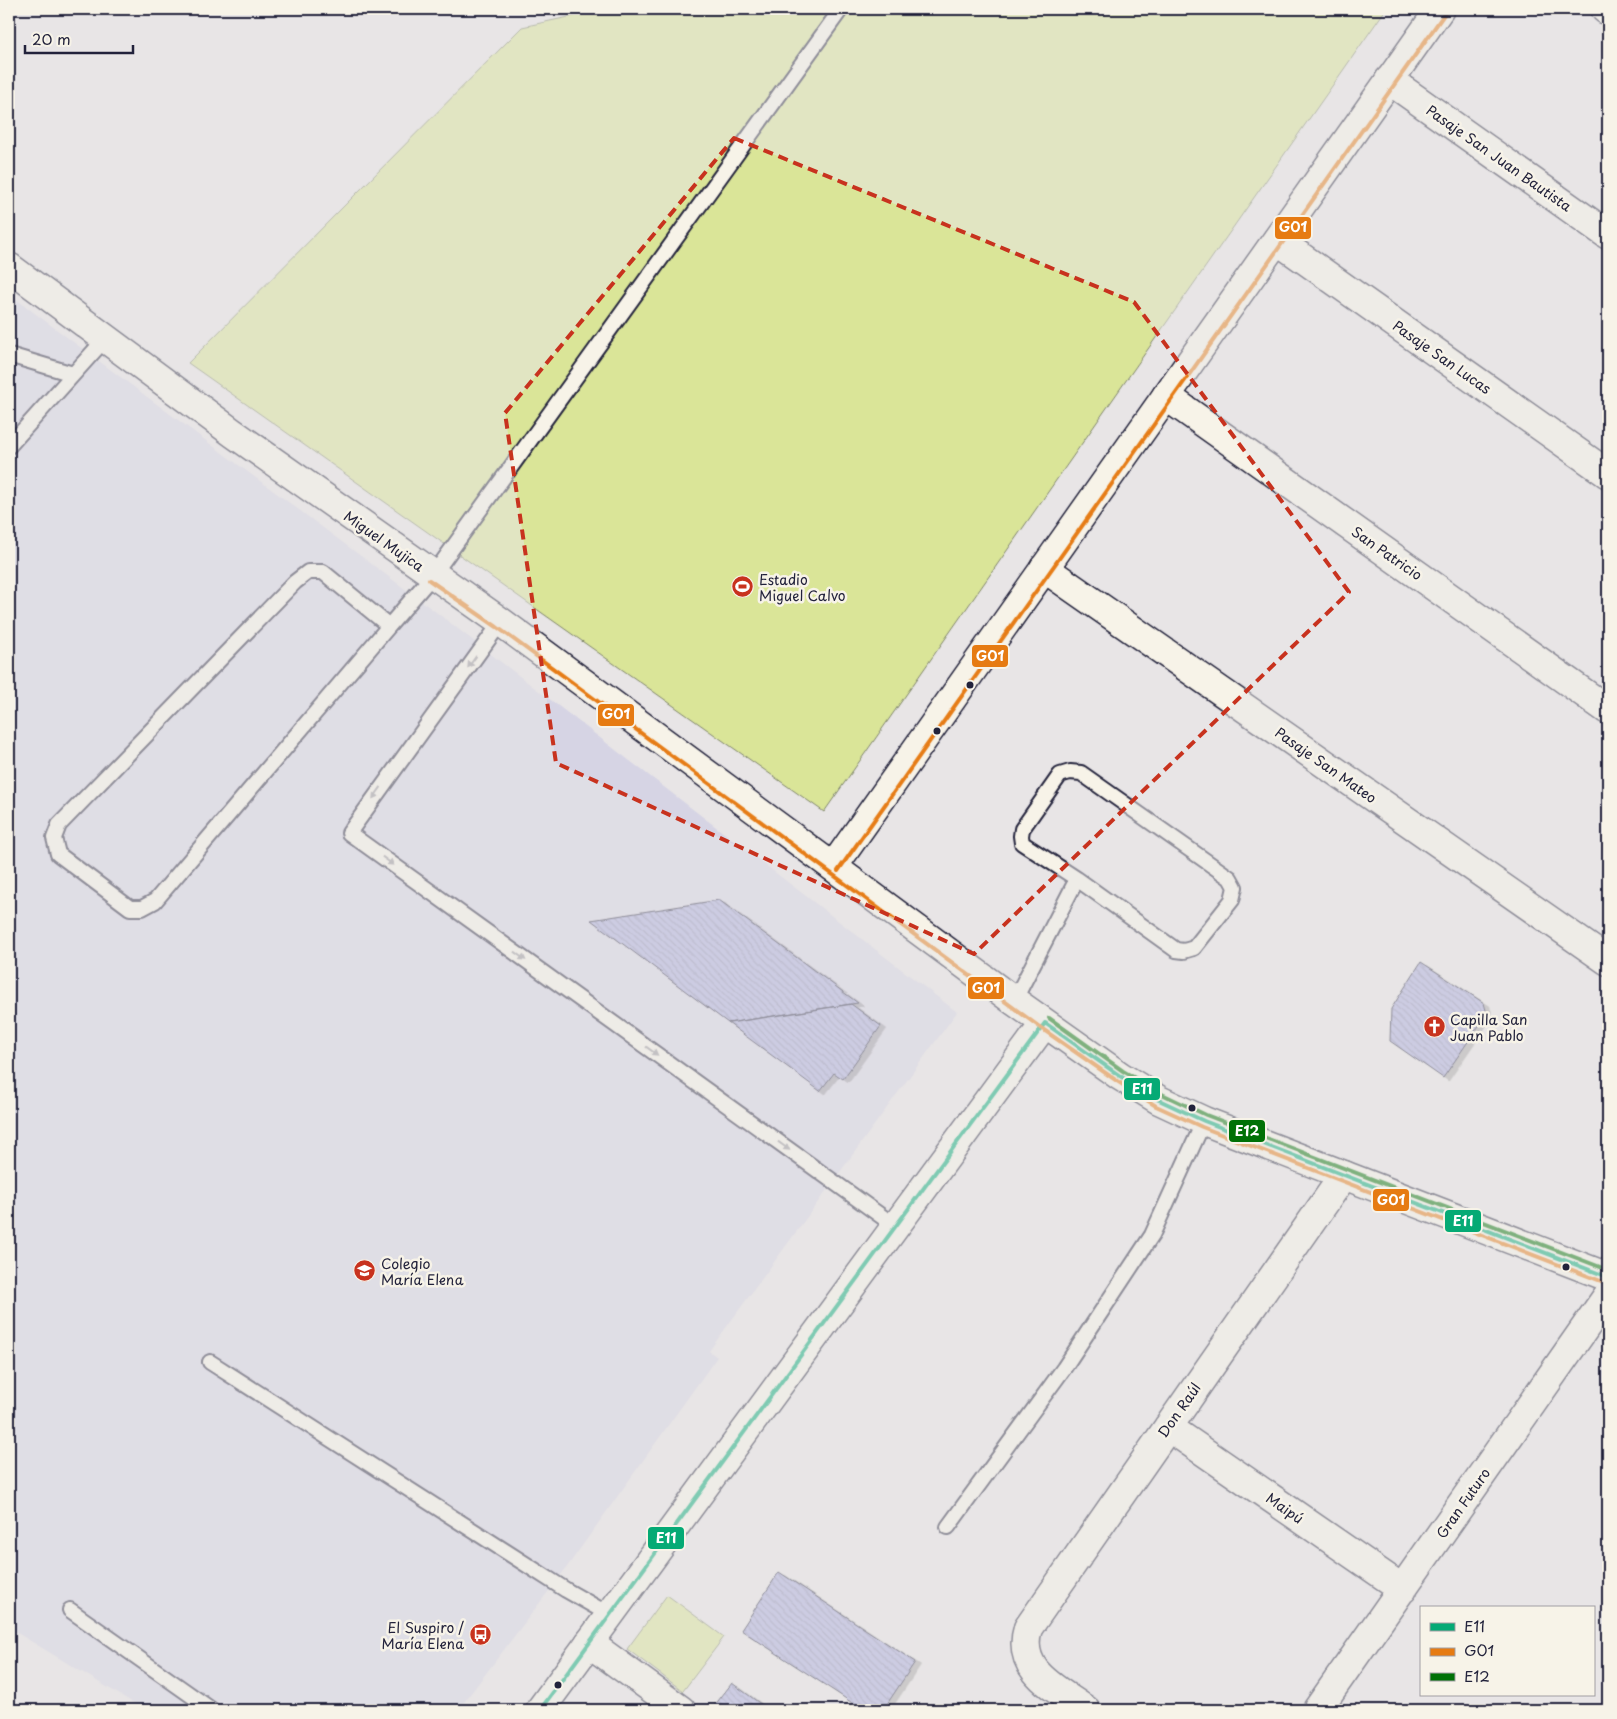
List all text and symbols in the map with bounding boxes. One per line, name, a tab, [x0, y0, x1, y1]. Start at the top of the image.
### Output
scale bar	[25, 22, 132, 54]
text: 20 m	[32, 27, 71, 50]
street label: Pasaje San Juan Bautista	[1422, 100, 1576, 216]
line badge: G01	[1274, 216, 1312, 240]
text: G01	[1279, 216, 1308, 237]
street label: Pasaje San Lucas	[1389, 315, 1495, 399]
street label: Miguel Mujica	[340, 506, 429, 577]
street label: San Patricio	[1347, 521, 1427, 585]
place label: Estadio Miguel Calvo	[759, 569, 846, 606]
sports icon: Estadio Miguel Calvo	[731, 575, 755, 599]
line badge: G01	[971, 644, 1009, 668]
text: G01	[976, 645, 1005, 666]
one-way arrow	[467, 655, 477, 668]
unlabelled marker	[965, 680, 975, 690]
line badge: G01	[597, 703, 635, 727]
text: G01	[602, 703, 631, 724]
street label: Pasaje San Mateo	[1271, 722, 1381, 808]
unlabelled marker	[932, 726, 942, 736]
one-way arrow	[372, 786, 382, 800]
one-way arrow	[381, 856, 395, 866]
one-way arrow	[513, 951, 527, 961]
line badge: G01	[967, 976, 1005, 1000]
text: G01	[972, 977, 1001, 998]
place label: Capilla San Juan Pablo	[1450, 1009, 1527, 1046]
church icon: Capilla San Juan Pablo	[1422, 1015, 1446, 1039]
one-way arrow	[645, 1046, 659, 1056]
line badge: E11	[1123, 1077, 1161, 1101]
text: E11	[1132, 1078, 1152, 1099]
unlabelled marker	[1187, 1103, 1197, 1113]
line badge: E12	[1228, 1119, 1266, 1143]
text: E12	[1235, 1120, 1259, 1141]
one-way arrow	[777, 1141, 791, 1151]
line badge: G01	[1372, 1188, 1410, 1212]
text: G01	[1377, 1189, 1406, 1210]
line badge: E11	[1444, 1209, 1482, 1233]
text: E11	[1453, 1210, 1473, 1231]
place label: Colegio María Elena	[381, 1253, 464, 1290]
school or university icon: Colegio María Elena	[353, 1259, 377, 1283]
unlabelled marker	[1561, 1262, 1571, 1272]
street label: Don Raúl	[1152, 1378, 1206, 1442]
street label: Gran Futuro	[1431, 1463, 1495, 1543]
street label: Maipú	[1262, 1487, 1308, 1529]
line badge: E11	[647, 1526, 685, 1550]
text: E11	[656, 1527, 676, 1548]
legend	[1420, 1606, 1594, 1696]
text: E11	[1464, 1614, 1485, 1637]
place label: El Suspiro / María Elena	[382, 1617, 464, 1654]
bus stop icon: El Suspiro / María Elena	[468, 1623, 492, 1647]
text: G01	[1464, 1638, 1494, 1661]
text: E12	[1464, 1664, 1490, 1687]
unlabelled marker	[553, 1680, 563, 1690]

